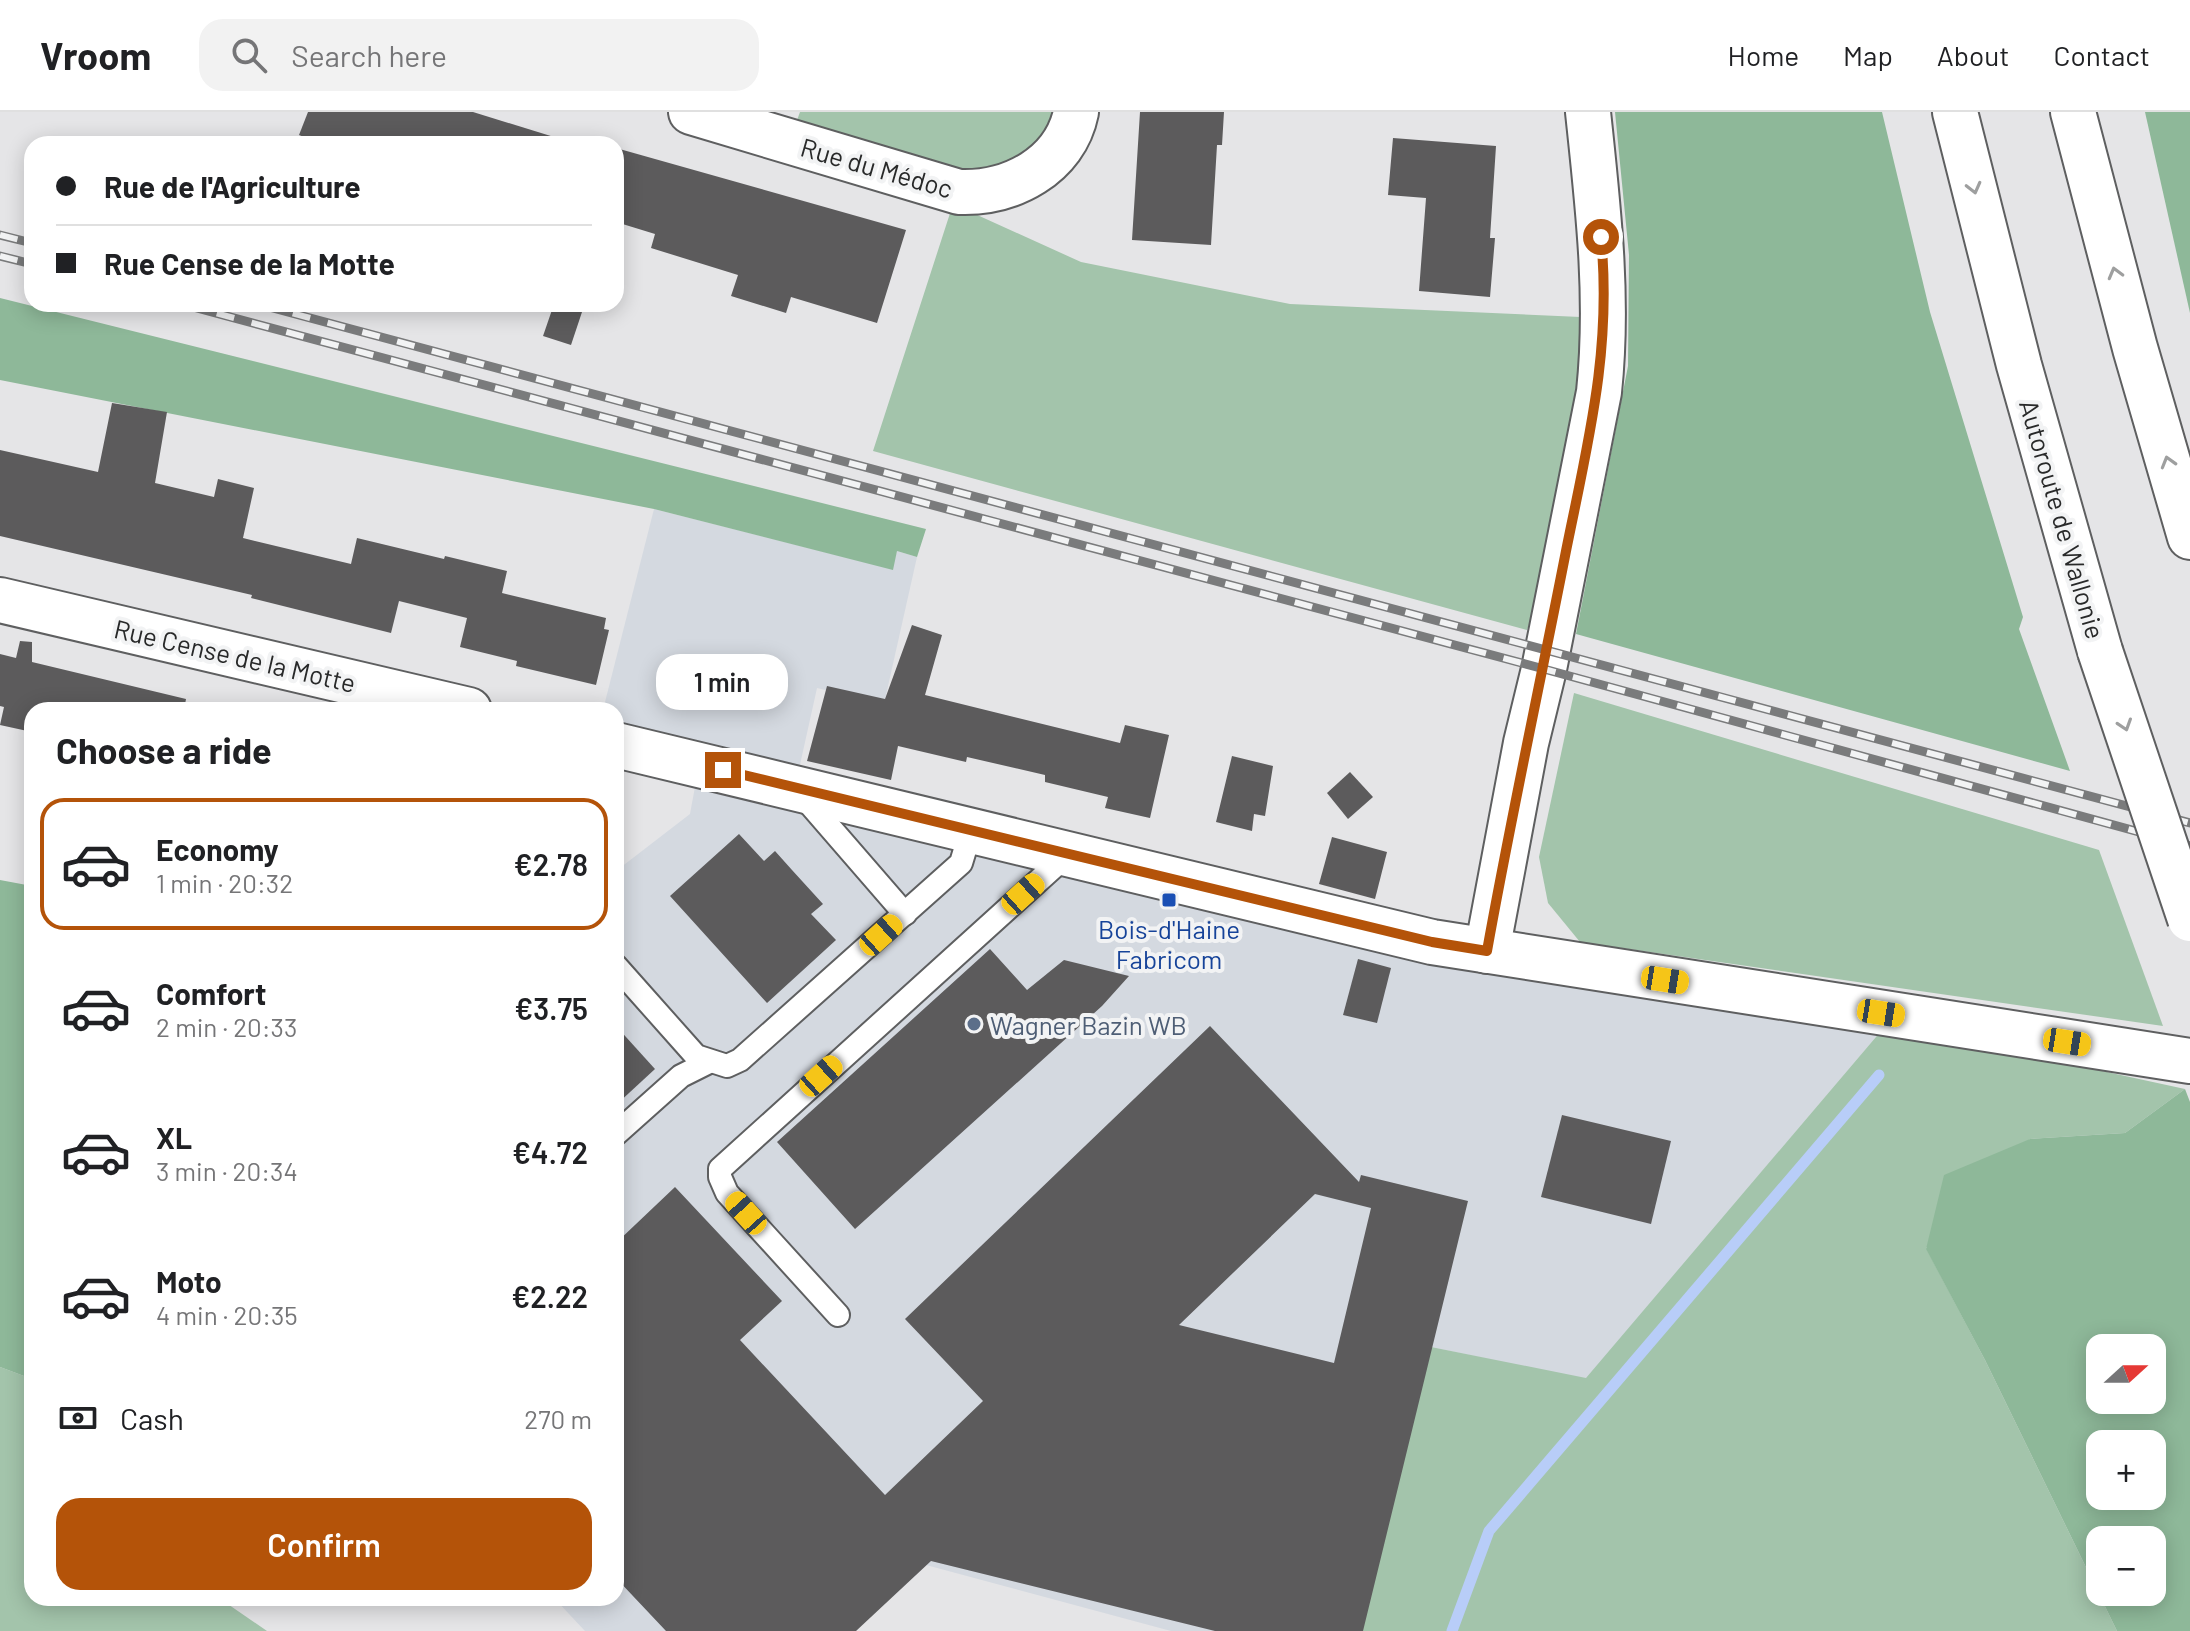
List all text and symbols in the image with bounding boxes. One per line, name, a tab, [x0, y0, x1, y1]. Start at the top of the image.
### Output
search box	[199, 19, 759, 91]
text: Vroom	[40, 32, 151, 78]
icon: search	[227, 33, 271, 77]
text: Search here	[291, 37, 447, 73]
text: Home	[1728, 38, 1799, 72]
text: Map	[1843, 38, 1893, 72]
text: About	[1937, 38, 2009, 72]
text: Contact	[2053, 38, 2150, 72]
street label: Rue du Médoc	[797, 131, 957, 203]
text: Rue de l'Agriculture	[104, 168, 361, 204]
one-way arrow	[1965, 180, 1982, 194]
route start	[1583, 219, 1619, 255]
text: Rue Cense de la Motte	[104, 245, 395, 281]
one-way arrow	[2108, 266, 2125, 280]
street label: Autoroute de Wallonie	[2014, 396, 2112, 642]
one-way arrow	[2161, 456, 2177, 470]
street label: Rue Cense de la Motte	[111, 612, 359, 698]
callout: 1 min	[657, 654, 789, 710]
text: 1 min	[694, 666, 750, 697]
one-way arrow	[2116, 717, 2132, 731]
text: Choose a ride	[56, 728, 272, 771]
route end	[705, 752, 741, 788]
icon: car	[60, 828, 132, 900]
text: Economy	[156, 831, 279, 867]
text: €2.78	[514, 846, 588, 882]
text: 1 min · 20:32	[156, 867, 293, 898]
car	[997, 869, 1049, 919]
marker: Bois-d'Haine Fabricom	[1160, 891, 1178, 909]
car	[855, 910, 907, 960]
place label: Bois-d'Haine Fabricom	[1098, 913, 1240, 974]
car	[1639, 964, 1691, 996]
icon: car	[60, 972, 132, 1044]
text: Comfort	[156, 975, 266, 1011]
text: €3.75	[514, 990, 588, 1026]
car	[1855, 997, 1907, 1029]
place label: Wagner Bazin WB	[990, 1009, 1187, 1040]
text: 2 min · 20:33	[156, 1011, 297, 1042]
marker: Wagner Bazin WB	[965, 1015, 983, 1033]
car	[2041, 1026, 2093, 1058]
car	[795, 1051, 847, 1101]
icon: car	[60, 1116, 132, 1188]
text: XL	[156, 1119, 192, 1155]
text: €4.72	[512, 1134, 588, 1170]
text: 3 min · 20:34	[156, 1155, 298, 1186]
car	[721, 1187, 771, 1239]
icon: car	[60, 1260, 132, 1332]
text: Moto	[156, 1263, 222, 1299]
text: €2.22	[511, 1278, 588, 1314]
text: 4 min · 20:35	[156, 1299, 298, 1330]
north arrow	[2086, 1334, 2166, 1414]
map controls	[2086, 1334, 2166, 1606]
icon: cash	[56, 1396, 100, 1440]
text: Cash	[120, 1400, 184, 1436]
text: 270 m	[524, 1403, 592, 1434]
button: +	[2086, 1430, 2166, 1510]
button: Confirm	[56, 1498, 592, 1590]
button: −	[2086, 1526, 2166, 1606]

